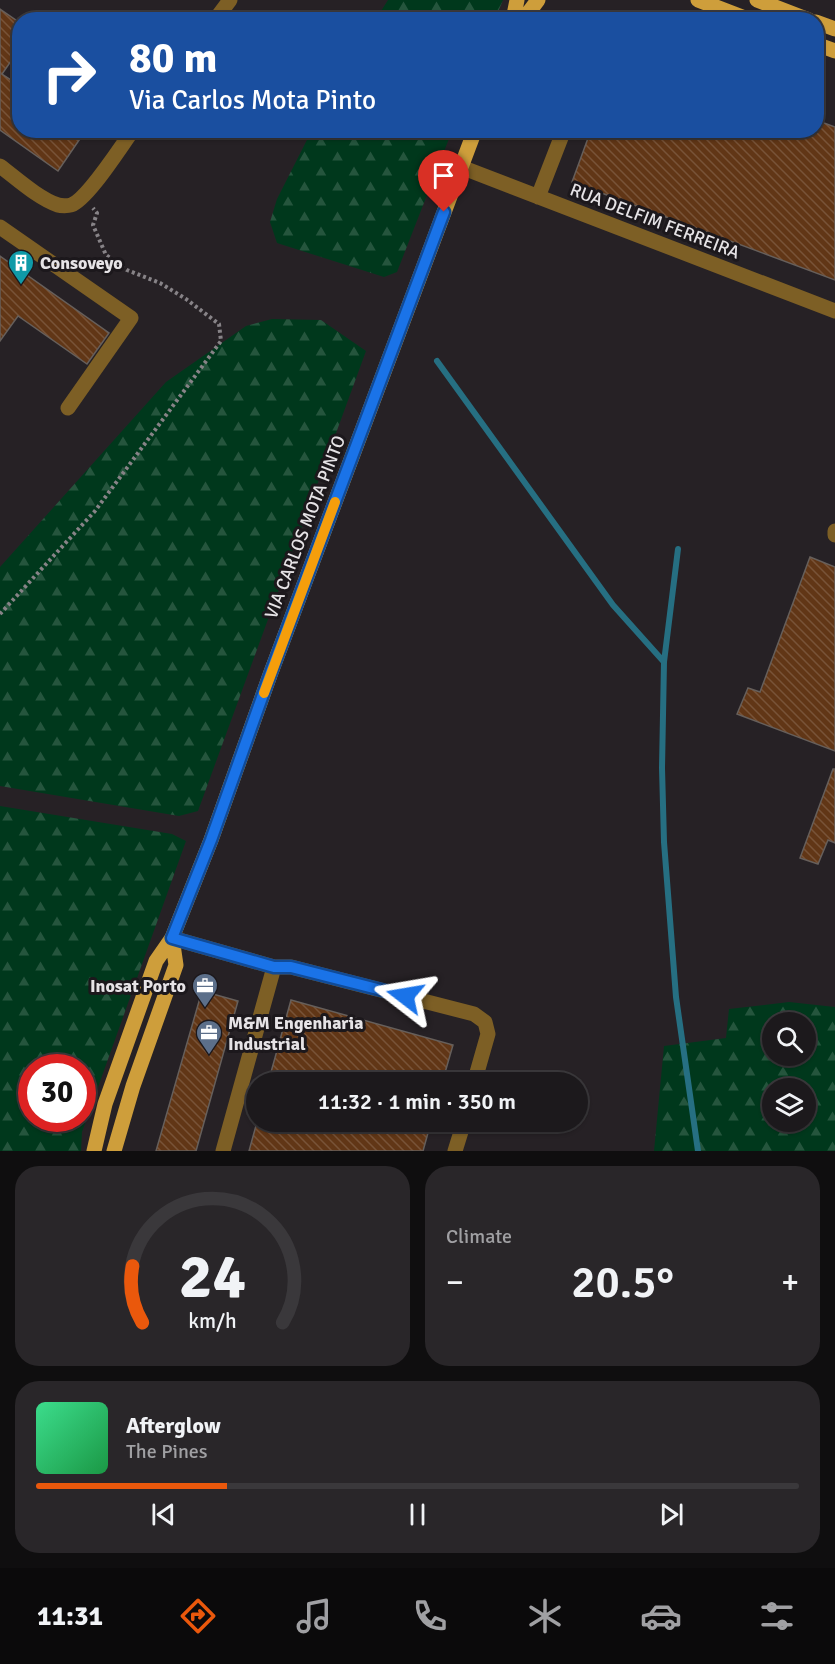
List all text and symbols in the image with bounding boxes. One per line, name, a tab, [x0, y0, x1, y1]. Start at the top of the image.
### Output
text: 80 m	[129, 33, 218, 84]
icon: right	[30, 36, 108, 114]
text: Via Carlos Mota Pinto	[129, 84, 376, 117]
pin	[418, 150, 469, 212]
icon: arrive	[427, 159, 460, 192]
street label: RUA DELFIM FERREIRA	[567, 178, 743, 264]
building icon: Consoveyo	[6, 248, 36, 286]
place label: Consoveyo	[40, 252, 123, 274]
street label: VIA CARLOS MOTA PINTO	[260, 432, 350, 622]
position arrow	[373, 964, 437, 1028]
office icon: Inosat Porto	[190, 971, 220, 1009]
place label: Inosat Porto	[90, 975, 186, 997]
place label: M&M Engenharia Industrial	[228, 1012, 363, 1055]
map controls	[762, 1012, 816, 1132]
button: search	[762, 1012, 816, 1066]
office icon: M&M Engenharia Industrial	[194, 1018, 224, 1056]
speed limit sign: 30	[18, 1054, 96, 1132]
button: layers	[762, 1078, 816, 1132]
text: 11:32 · 1 min · 350 m	[318, 1088, 516, 1115]
text: Climate	[446, 1224, 512, 1249]
text: 24	[179, 1238, 246, 1315]
text: 20.5°	[571, 1255, 674, 1310]
text: −	[446, 1262, 464, 1303]
text: +	[781, 1262, 799, 1303]
text: km/h	[188, 1308, 237, 1334]
text: Afterglow	[126, 1412, 221, 1439]
text: The Pines	[126, 1439, 208, 1464]
icon: previous	[147, 1498, 180, 1531]
icon: pause	[401, 1498, 434, 1531]
icon: next	[655, 1498, 688, 1531]
icon: directions	[177, 1595, 219, 1637]
icon: music	[293, 1595, 335, 1637]
icon: phone	[409, 1595, 451, 1637]
icon: climate	[524, 1595, 566, 1637]
icon: car	[640, 1595, 682, 1637]
icon: filters	[756, 1595, 798, 1637]
text: 11:31	[37, 1600, 103, 1633]

